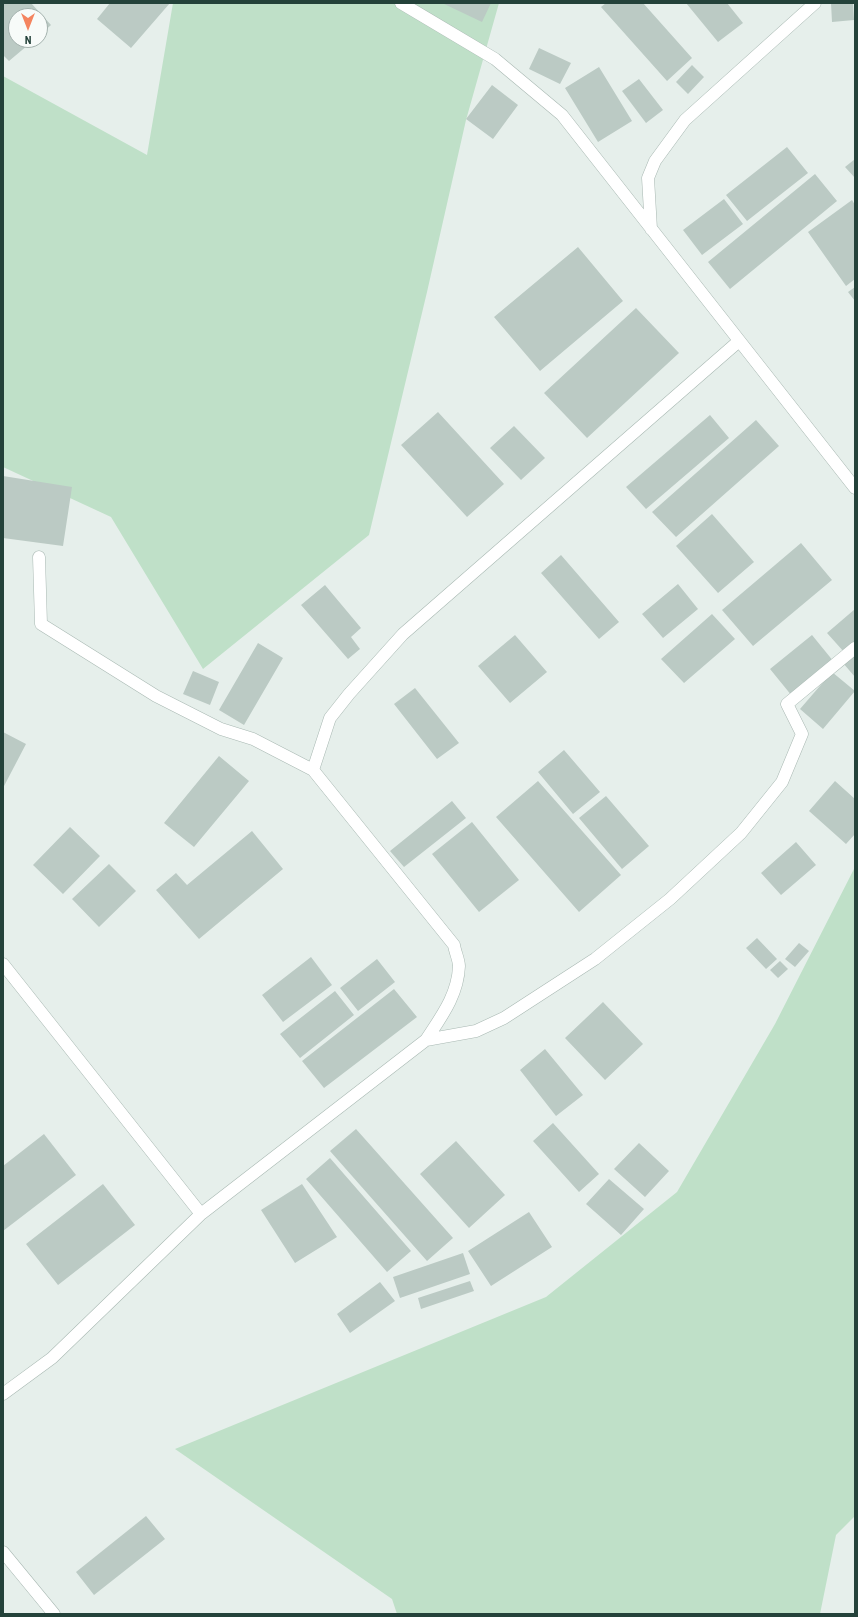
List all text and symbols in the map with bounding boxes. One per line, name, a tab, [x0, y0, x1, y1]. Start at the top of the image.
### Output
north arrow	[8, 8, 48, 48]
text: N	[25, 33, 31, 46]

